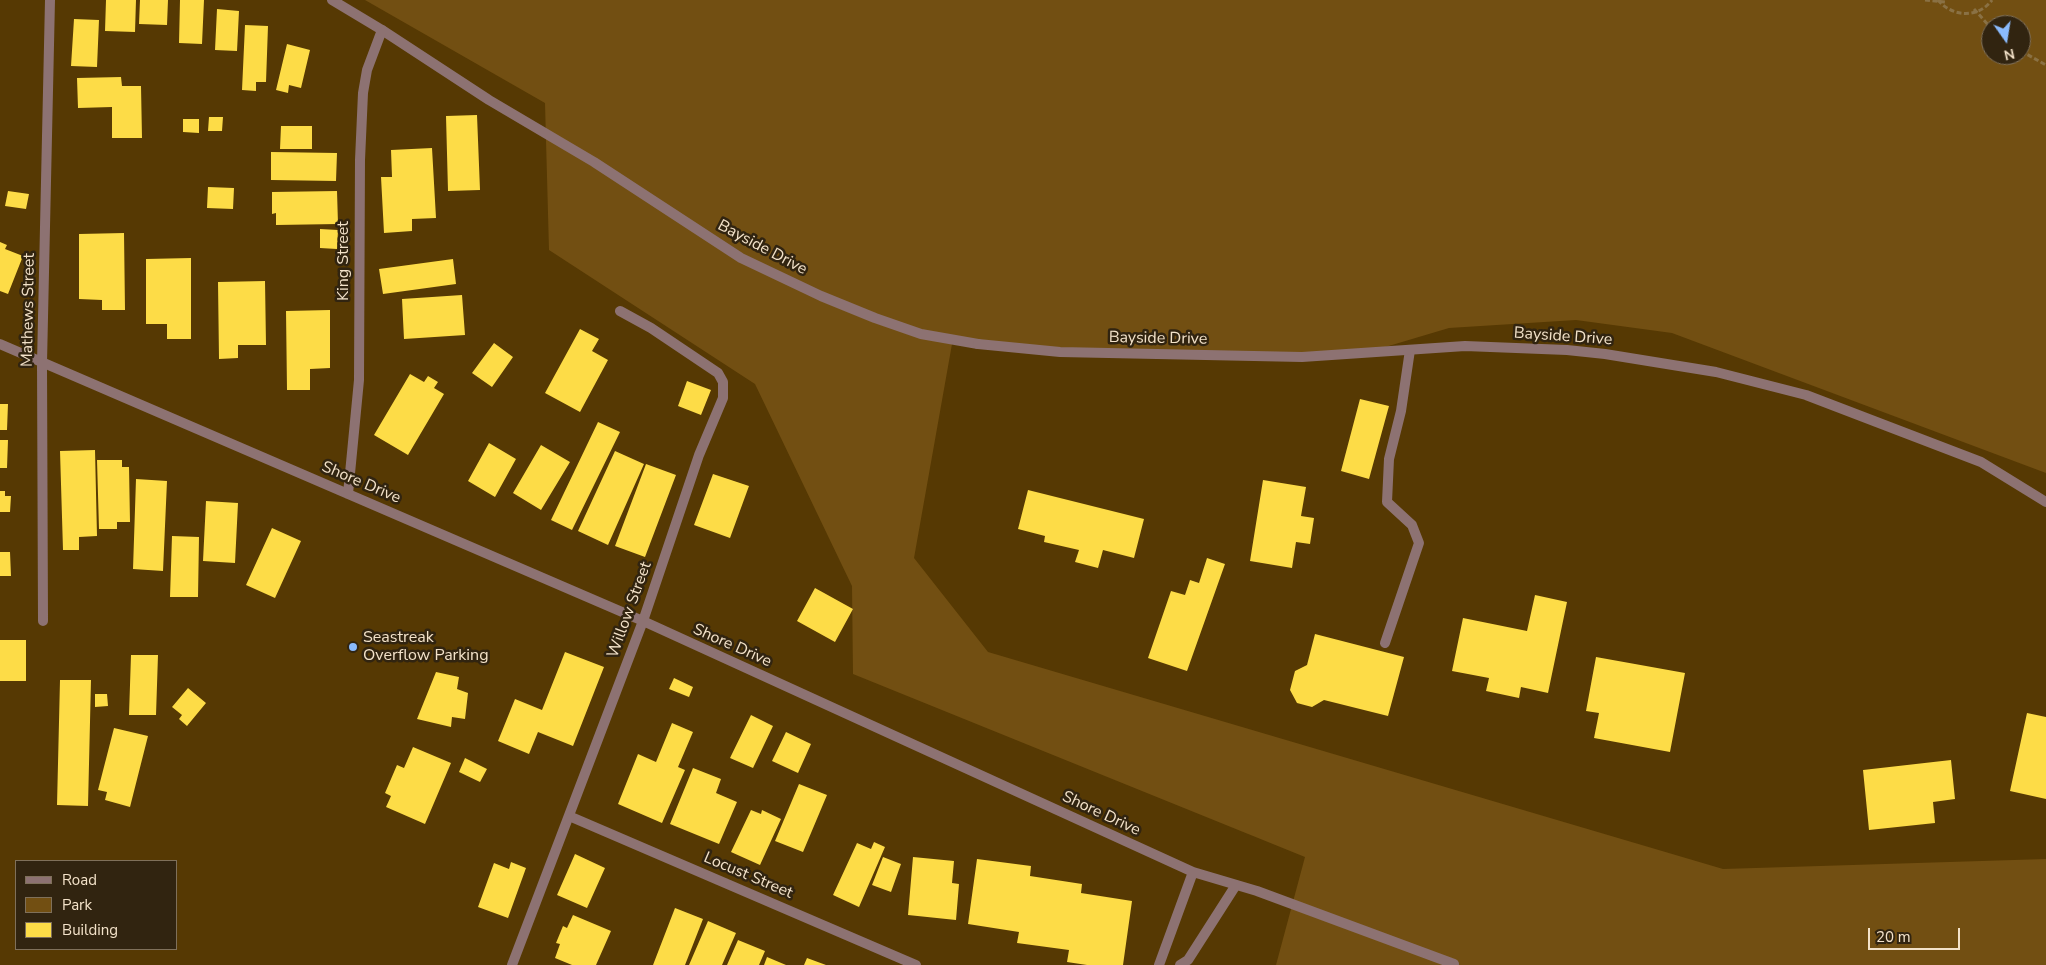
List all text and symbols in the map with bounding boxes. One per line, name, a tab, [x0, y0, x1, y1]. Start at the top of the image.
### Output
north arrow	[1981, 15, 2031, 65]
text: N	[2002, 44, 2017, 65]
street label: Bayside Drive	[714, 216, 810, 280]
street label: King Street	[334, 221, 354, 301]
street label: Mathews Street	[18, 253, 40, 367]
street label: Bayside Drive	[1513, 324, 1613, 350]
street label: Bayside Drive	[1109, 329, 1207, 349]
street label: Shore Drive	[319, 458, 403, 508]
street label: Willow Street	[604, 559, 656, 661]
street label: Shore Drive	[690, 620, 774, 672]
place label: Seastreak Overflow Parking	[363, 628, 489, 666]
marker: Seastreak Overflow Parking	[347, 641, 359, 653]
street label: Shore Drive	[1059, 788, 1143, 840]
street label: Locust Street	[701, 849, 795, 903]
legend	[15, 860, 178, 950]
text: Road	[62, 870, 97, 890]
text: Park	[62, 895, 92, 915]
scale bar	[1871, 918, 1964, 950]
text: Building	[62, 920, 118, 940]
text: 20 m	[1876, 927, 1911, 947]

